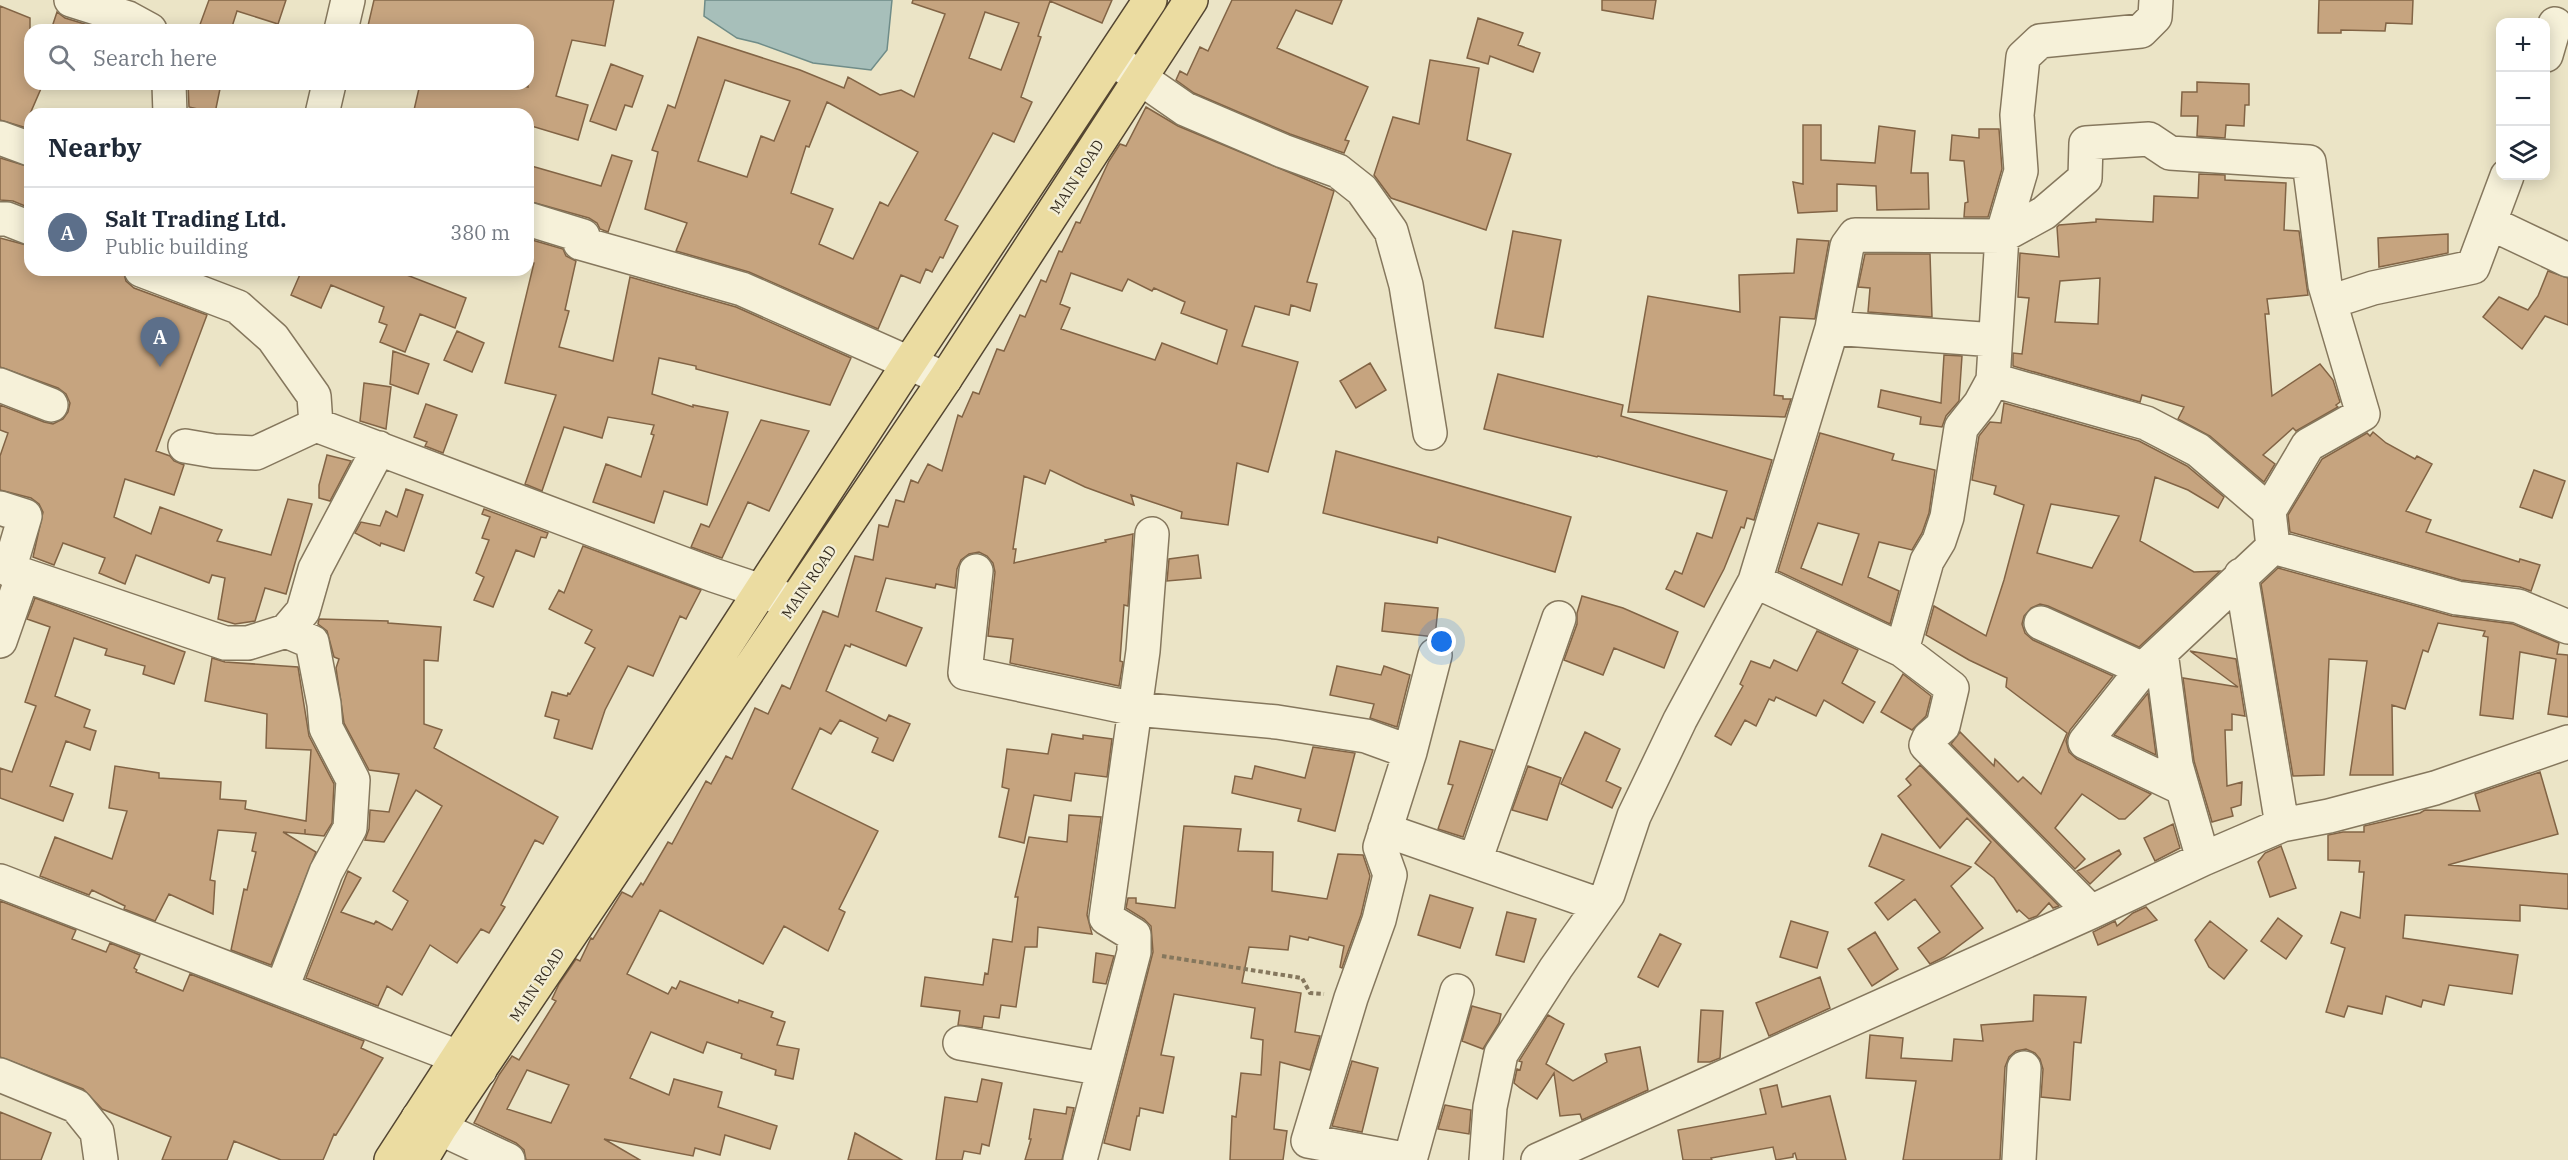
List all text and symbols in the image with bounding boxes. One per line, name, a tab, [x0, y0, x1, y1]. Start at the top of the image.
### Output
map controls	[2496, 18, 2550, 180]
button: +	[2496, 18, 2550, 72]
search box	[24, 24, 534, 90]
icon: search	[45, 41, 78, 74]
text: Search here	[93, 43, 217, 72]
button: −	[2496, 72, 2550, 126]
button: layers	[2496, 126, 2550, 180]
text: Nearby	[48, 130, 142, 164]
street label: MAIN ROAD	[1045, 136, 1108, 217]
text: Salt Trading Ltd.	[105, 204, 286, 233]
text: A	[61, 219, 74, 246]
text: 380 m	[450, 219, 510, 246]
text: Public building	[105, 233, 248, 260]
pin: A	[140, 318, 180, 367]
street label: MAIN ROAD	[777, 541, 840, 622]
your location	[1427, 627, 1456, 656]
street label: MAIN ROAD	[505, 944, 568, 1025]

